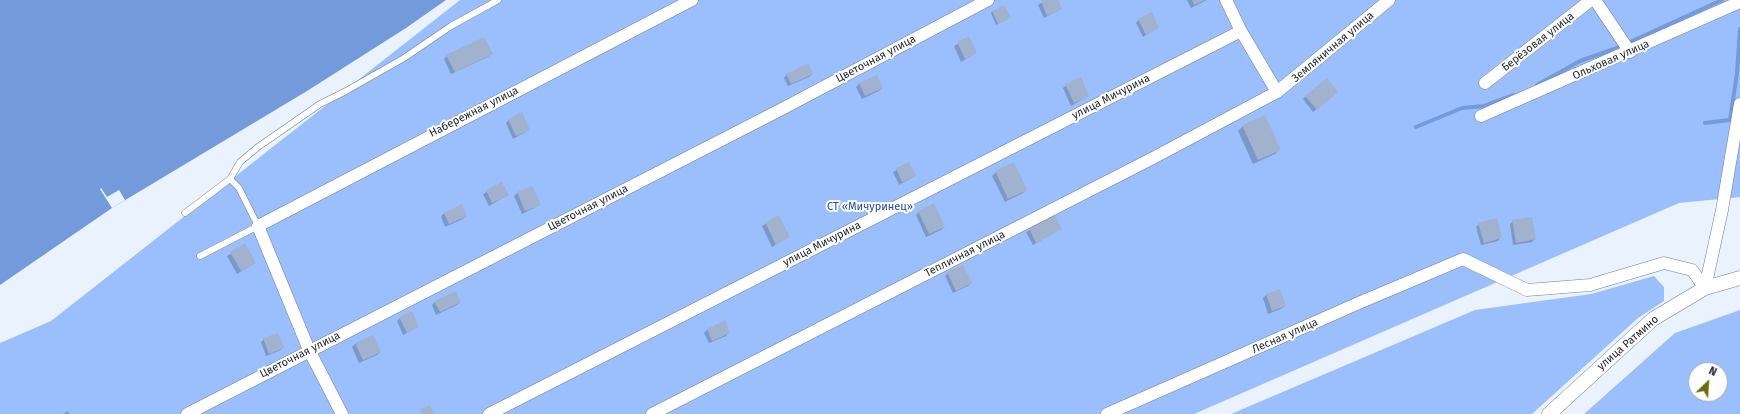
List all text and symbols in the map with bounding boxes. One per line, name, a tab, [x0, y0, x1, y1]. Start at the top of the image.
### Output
street label: Земляничная улица	[1289, 9, 1377, 85]
street label: Берёзовая улица	[1499, 10, 1577, 74]
street label: Цветочная улица	[834, 32, 918, 86]
street label: Ольховая улица	[1570, 37, 1652, 83]
street label: улица Мичурина	[1070, 72, 1152, 122]
street label: Набережная улица	[427, 84, 521, 140]
street label: Цветочная улица	[546, 182, 630, 234]
park label: СТ «Мичуринец»	[827, 200, 913, 214]
street label: улица Мичурина	[781, 219, 863, 269]
street label: Тепличная улица	[922, 228, 1008, 280]
street label: улица Ратмино	[1595, 313, 1661, 373]
street label: Лесная улица	[1250, 316, 1320, 356]
street label: Цветочная улица	[258, 329, 342, 381]
north arrow	[1688, 362, 1728, 402]
text: N	[1707, 364, 1719, 379]

